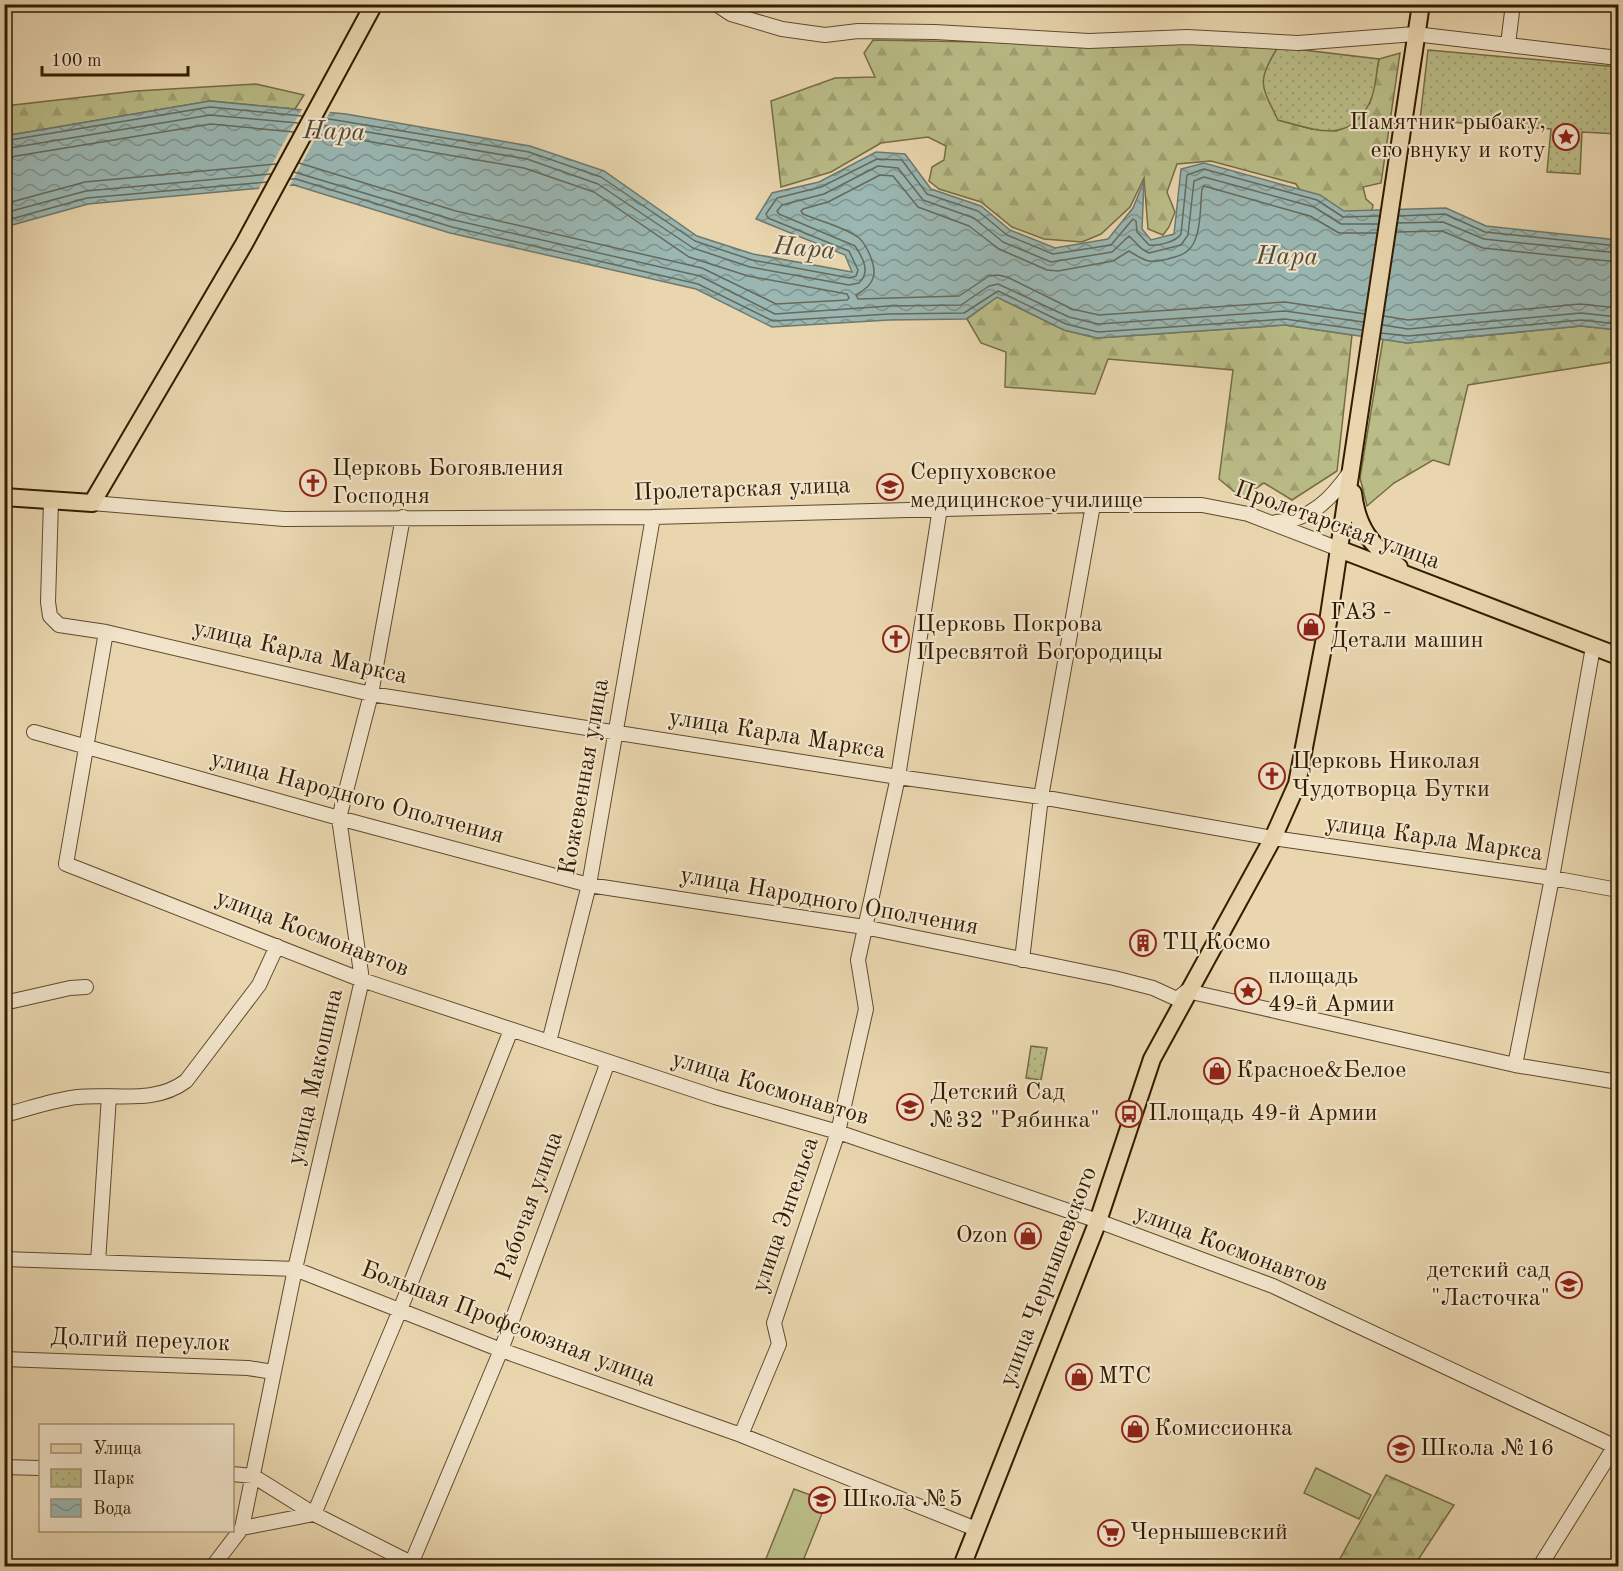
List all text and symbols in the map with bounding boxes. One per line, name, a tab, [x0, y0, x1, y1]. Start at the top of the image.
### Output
scale bar	[42, 39, 188, 77]
text: 100 m	[51, 52, 102, 70]
place label: Памятник рыбаку, его внуку и коту	[1349, 111, 1546, 163]
water label: Нара	[301, 118, 366, 146]
place icon: Памятник рыбаку, его внуку и коту	[1551, 122, 1581, 152]
water label: Нара	[771, 233, 836, 265]
water label: Нара	[1254, 243, 1319, 271]
place label: Церковь Богоявления Господня	[332, 457, 564, 509]
place label: Серпуховское медицинское училище	[910, 461, 1143, 513]
church icon: Церковь Богоявления Господня	[298, 468, 328, 498]
school or university icon: Серпуховское медицинское училище	[875, 472, 905, 502]
street label: Пролетарская улица	[633, 474, 851, 506]
street label: Пролетарская улица	[1231, 478, 1443, 574]
place label: ГАЗ - Детали машин	[1330, 601, 1484, 653]
shop icon: ГАЗ - Детали машин	[1296, 612, 1326, 642]
place label: Церковь Покрова Пресвятой Богородицы	[916, 613, 1163, 665]
street label: улица Карла Маркса	[190, 617, 410, 689]
church icon: Церковь Покрова Пресвятой Богородицы	[881, 624, 911, 654]
street label: Кожевенная улица	[556, 677, 614, 877]
street label: улица Карла Маркса	[667, 706, 887, 764]
street label: улица Народного Ополчения	[208, 747, 506, 849]
place label: Церковь Николая Чудотворца Бутки	[1292, 750, 1490, 802]
church icon: Церковь Николая Чудотворца Бутки	[1257, 761, 1287, 791]
street label: улица Карла Маркса	[1324, 812, 1544, 866]
street label: улица Народного Ополчения	[678, 864, 980, 940]
street label: улица Космонавтов	[212, 886, 412, 982]
building icon: ТЦ Космо	[1128, 928, 1158, 958]
place label: ТЦ Космо	[1162, 931, 1271, 955]
place label: площадь 49-й Армии	[1268, 965, 1395, 1017]
place icon: площадь 49-й Армии	[1233, 976, 1263, 1006]
street label: улица Макошина	[284, 986, 348, 1168]
street label: улица Космонавтов	[668, 1048, 872, 1130]
shop icon: Красное&Белое	[1202, 1056, 1232, 1086]
place label: Красное&Белое	[1236, 1059, 1406, 1083]
place label: Детский Сад №32 "Рябинка"	[930, 1081, 1100, 1133]
school or university icon: Детский Сад №32 "Рябинка"	[895, 1092, 925, 1122]
bus stop icon: Площадь 49-й Армии	[1114, 1099, 1144, 1129]
place label: Площадь 49-й Армии	[1148, 1102, 1377, 1126]
street label: Рабочая улица	[492, 1128, 568, 1284]
street label: улица Энгельса	[748, 1134, 824, 1296]
street label: улица Чернышевского	[996, 1164, 1102, 1390]
street label: улица Космонавтов	[1131, 1201, 1331, 1297]
shop icon: Ozon	[1013, 1221, 1043, 1251]
place label: Ozon	[956, 1224, 1008, 1248]
street label: Большая Профсоюзная улица	[357, 1258, 659, 1392]
place label: детский сад "Ласточка"	[1427, 1259, 1550, 1311]
school or university icon: детский сад "Ласточка"	[1554, 1270, 1584, 1300]
street label: Долгий переулок	[50, 1326, 230, 1356]
shop icon: МТС	[1064, 1362, 1094, 1392]
place label: МТС	[1098, 1365, 1151, 1389]
shop icon: Комиссионка	[1120, 1414, 1150, 1444]
place label: Комиссионка	[1154, 1417, 1293, 1441]
legend	[39, 1424, 234, 1532]
school or university icon: Школа №16	[1386, 1434, 1416, 1464]
place label: Школа №16	[1420, 1437, 1555, 1461]
text: Улица	[93, 1440, 142, 1458]
text: Парк	[93, 1470, 134, 1488]
school or university icon: Школа №5	[807, 1485, 837, 1515]
place label: Школа №5	[842, 1488, 963, 1512]
text: Вода	[93, 1500, 132, 1518]
supermarket icon: Чернышевский	[1096, 1518, 1126, 1548]
place label: Чернышевский	[1130, 1521, 1288, 1545]

